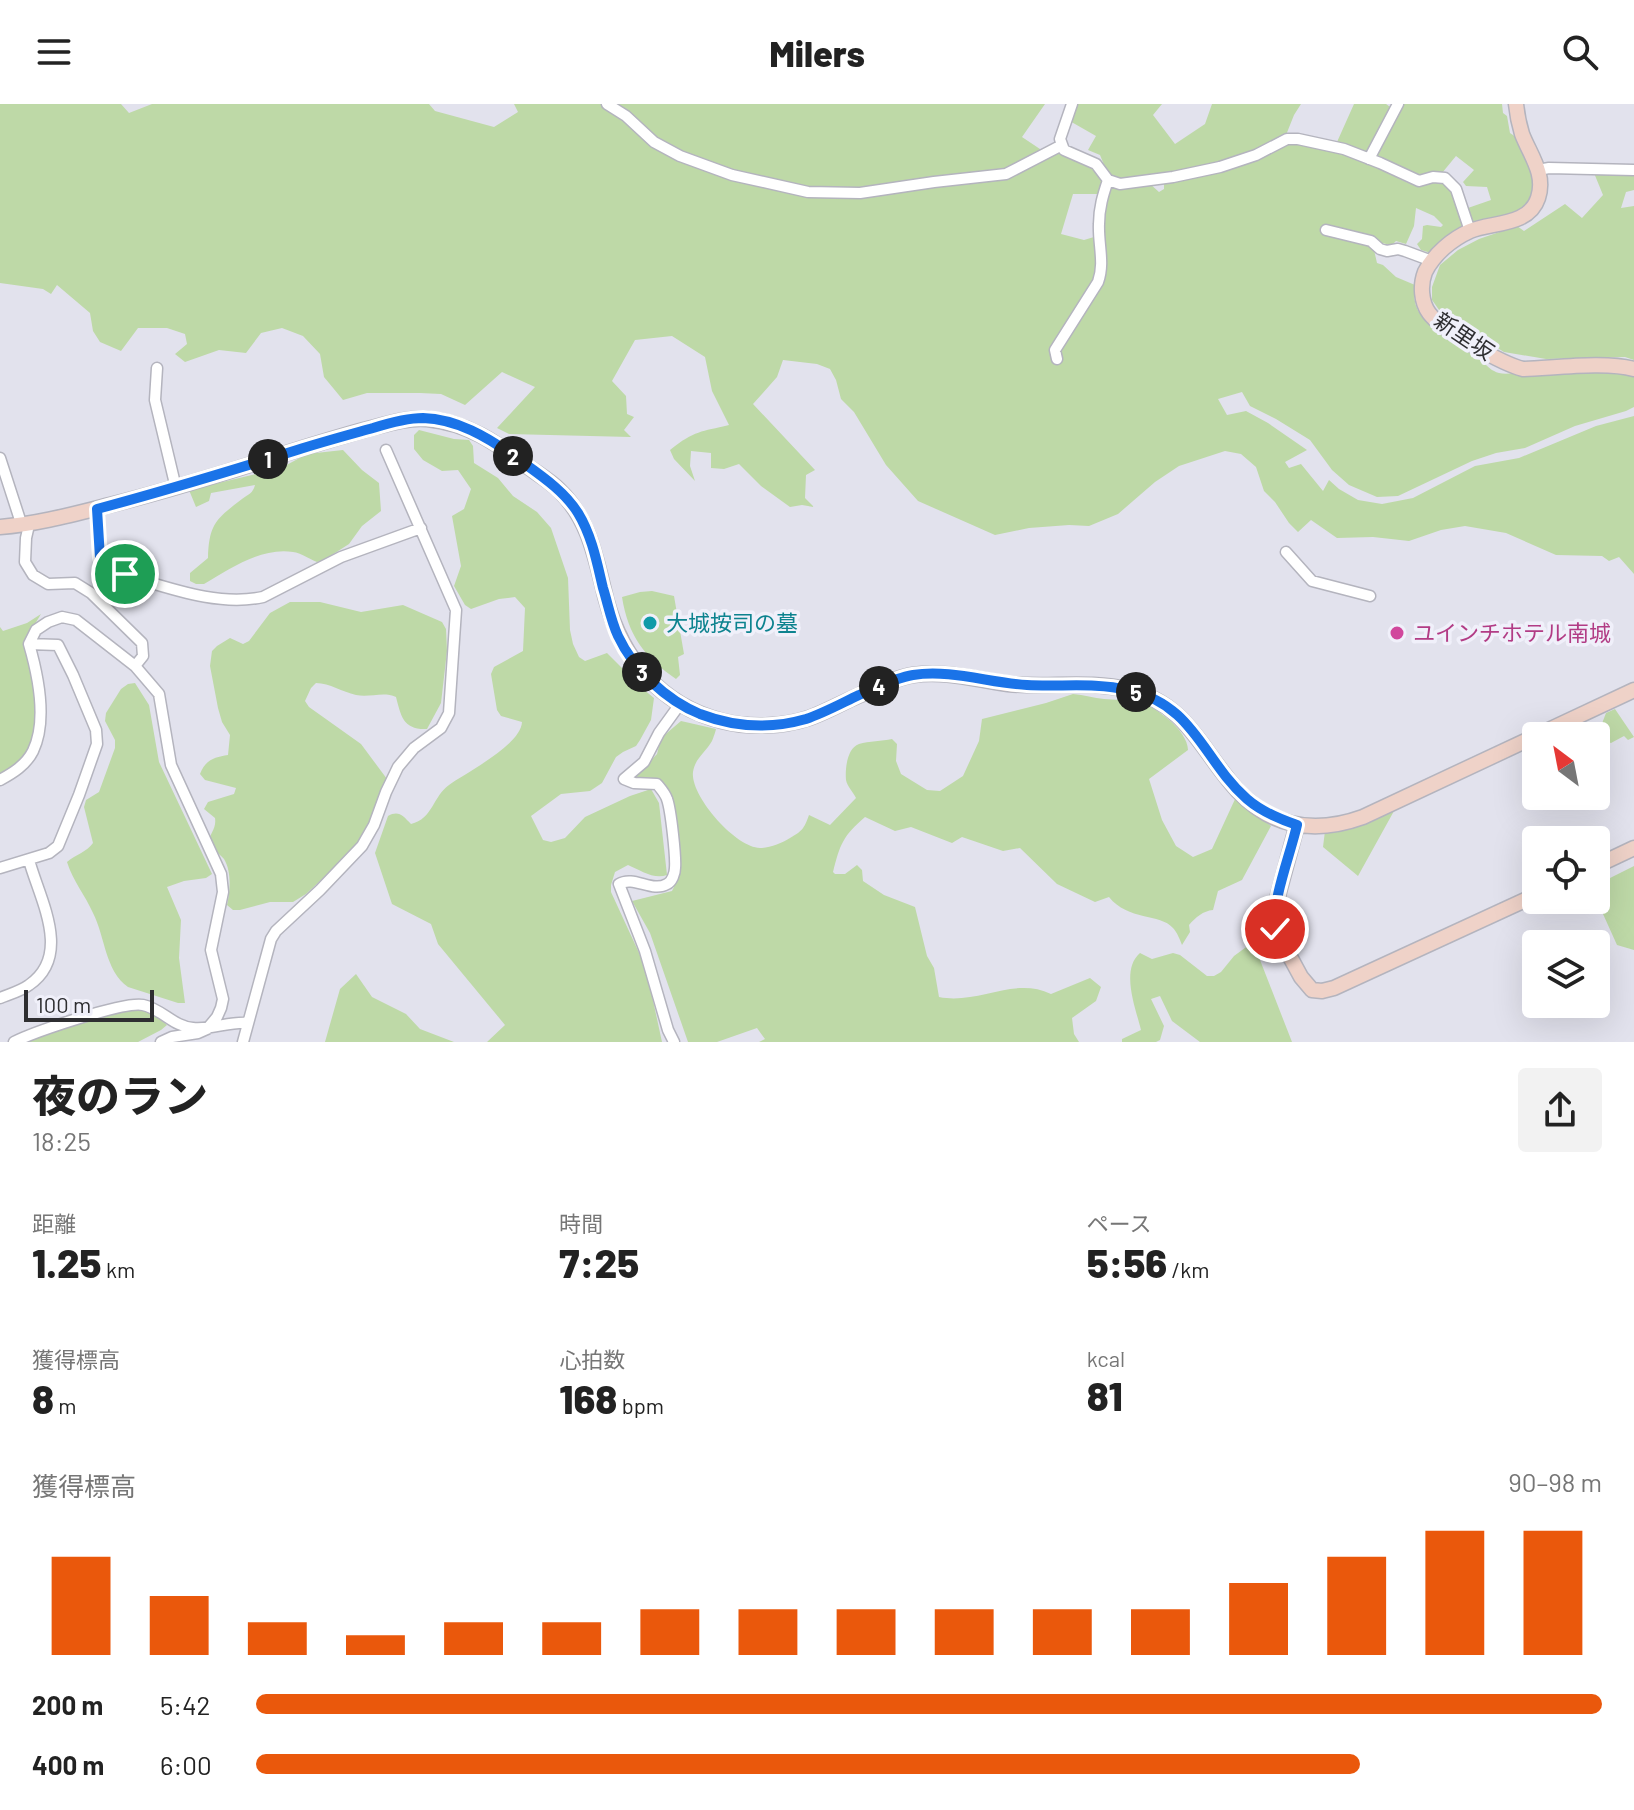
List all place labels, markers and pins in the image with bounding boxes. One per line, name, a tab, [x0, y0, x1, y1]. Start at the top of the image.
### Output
pin: 2	[493, 436, 533, 476]
pin: 1	[248, 439, 288, 479]
pin	[91, 540, 159, 608]
place label: 大城按司の墓	[666, 609, 798, 635]
marker: 大城按司の墓	[641, 614, 659, 632]
place label: ユインチホテル南城	[1413, 619, 1611, 645]
marker: ユインチホテル南城	[1388, 624, 1406, 642]
pin: 3	[622, 652, 662, 692]
pin: 4	[859, 666, 899, 706]
pin: 5	[1116, 672, 1156, 712]
pin	[1241, 895, 1309, 963]

